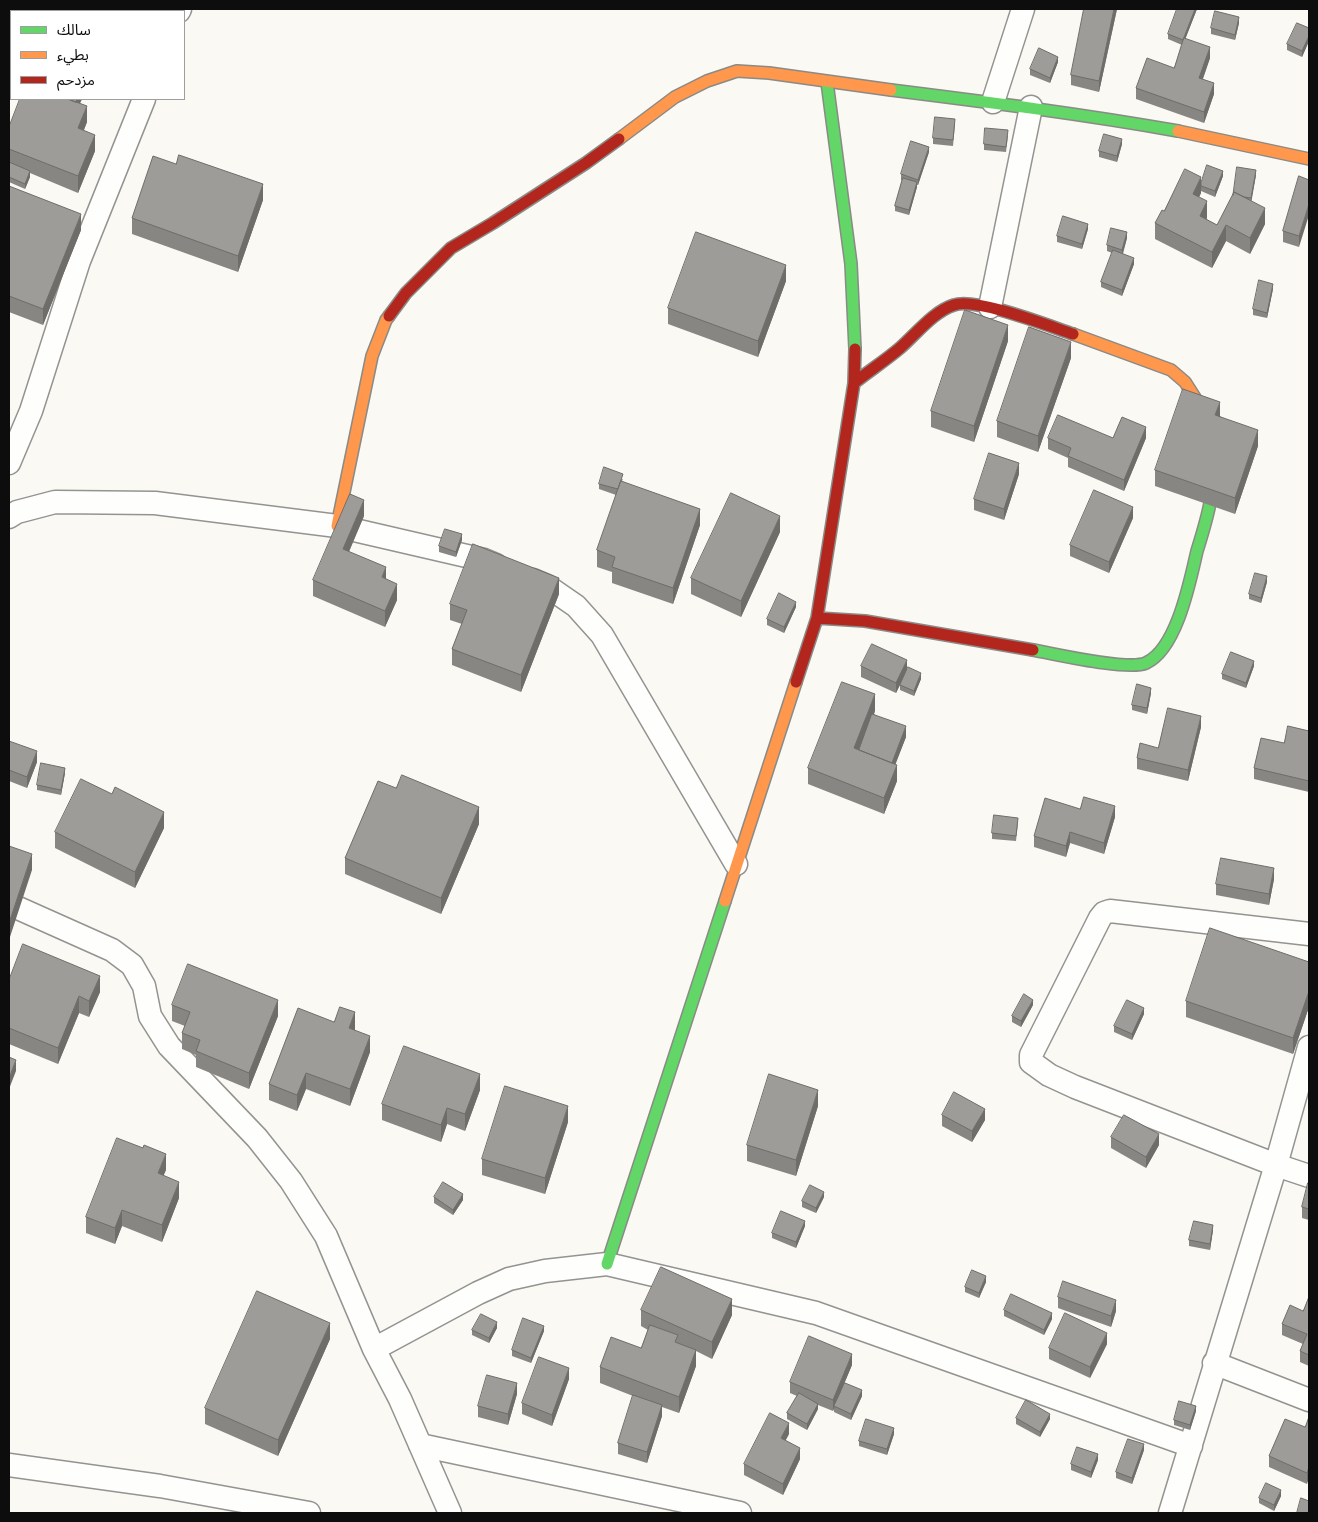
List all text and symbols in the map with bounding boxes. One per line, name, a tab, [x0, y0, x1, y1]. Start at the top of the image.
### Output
legend	[10, 10, 185, 100]
text: سالك	[57, 17, 91, 40]
text: بطيء	[57, 42, 89, 65]
text: مزدحم	[57, 67, 95, 90]

